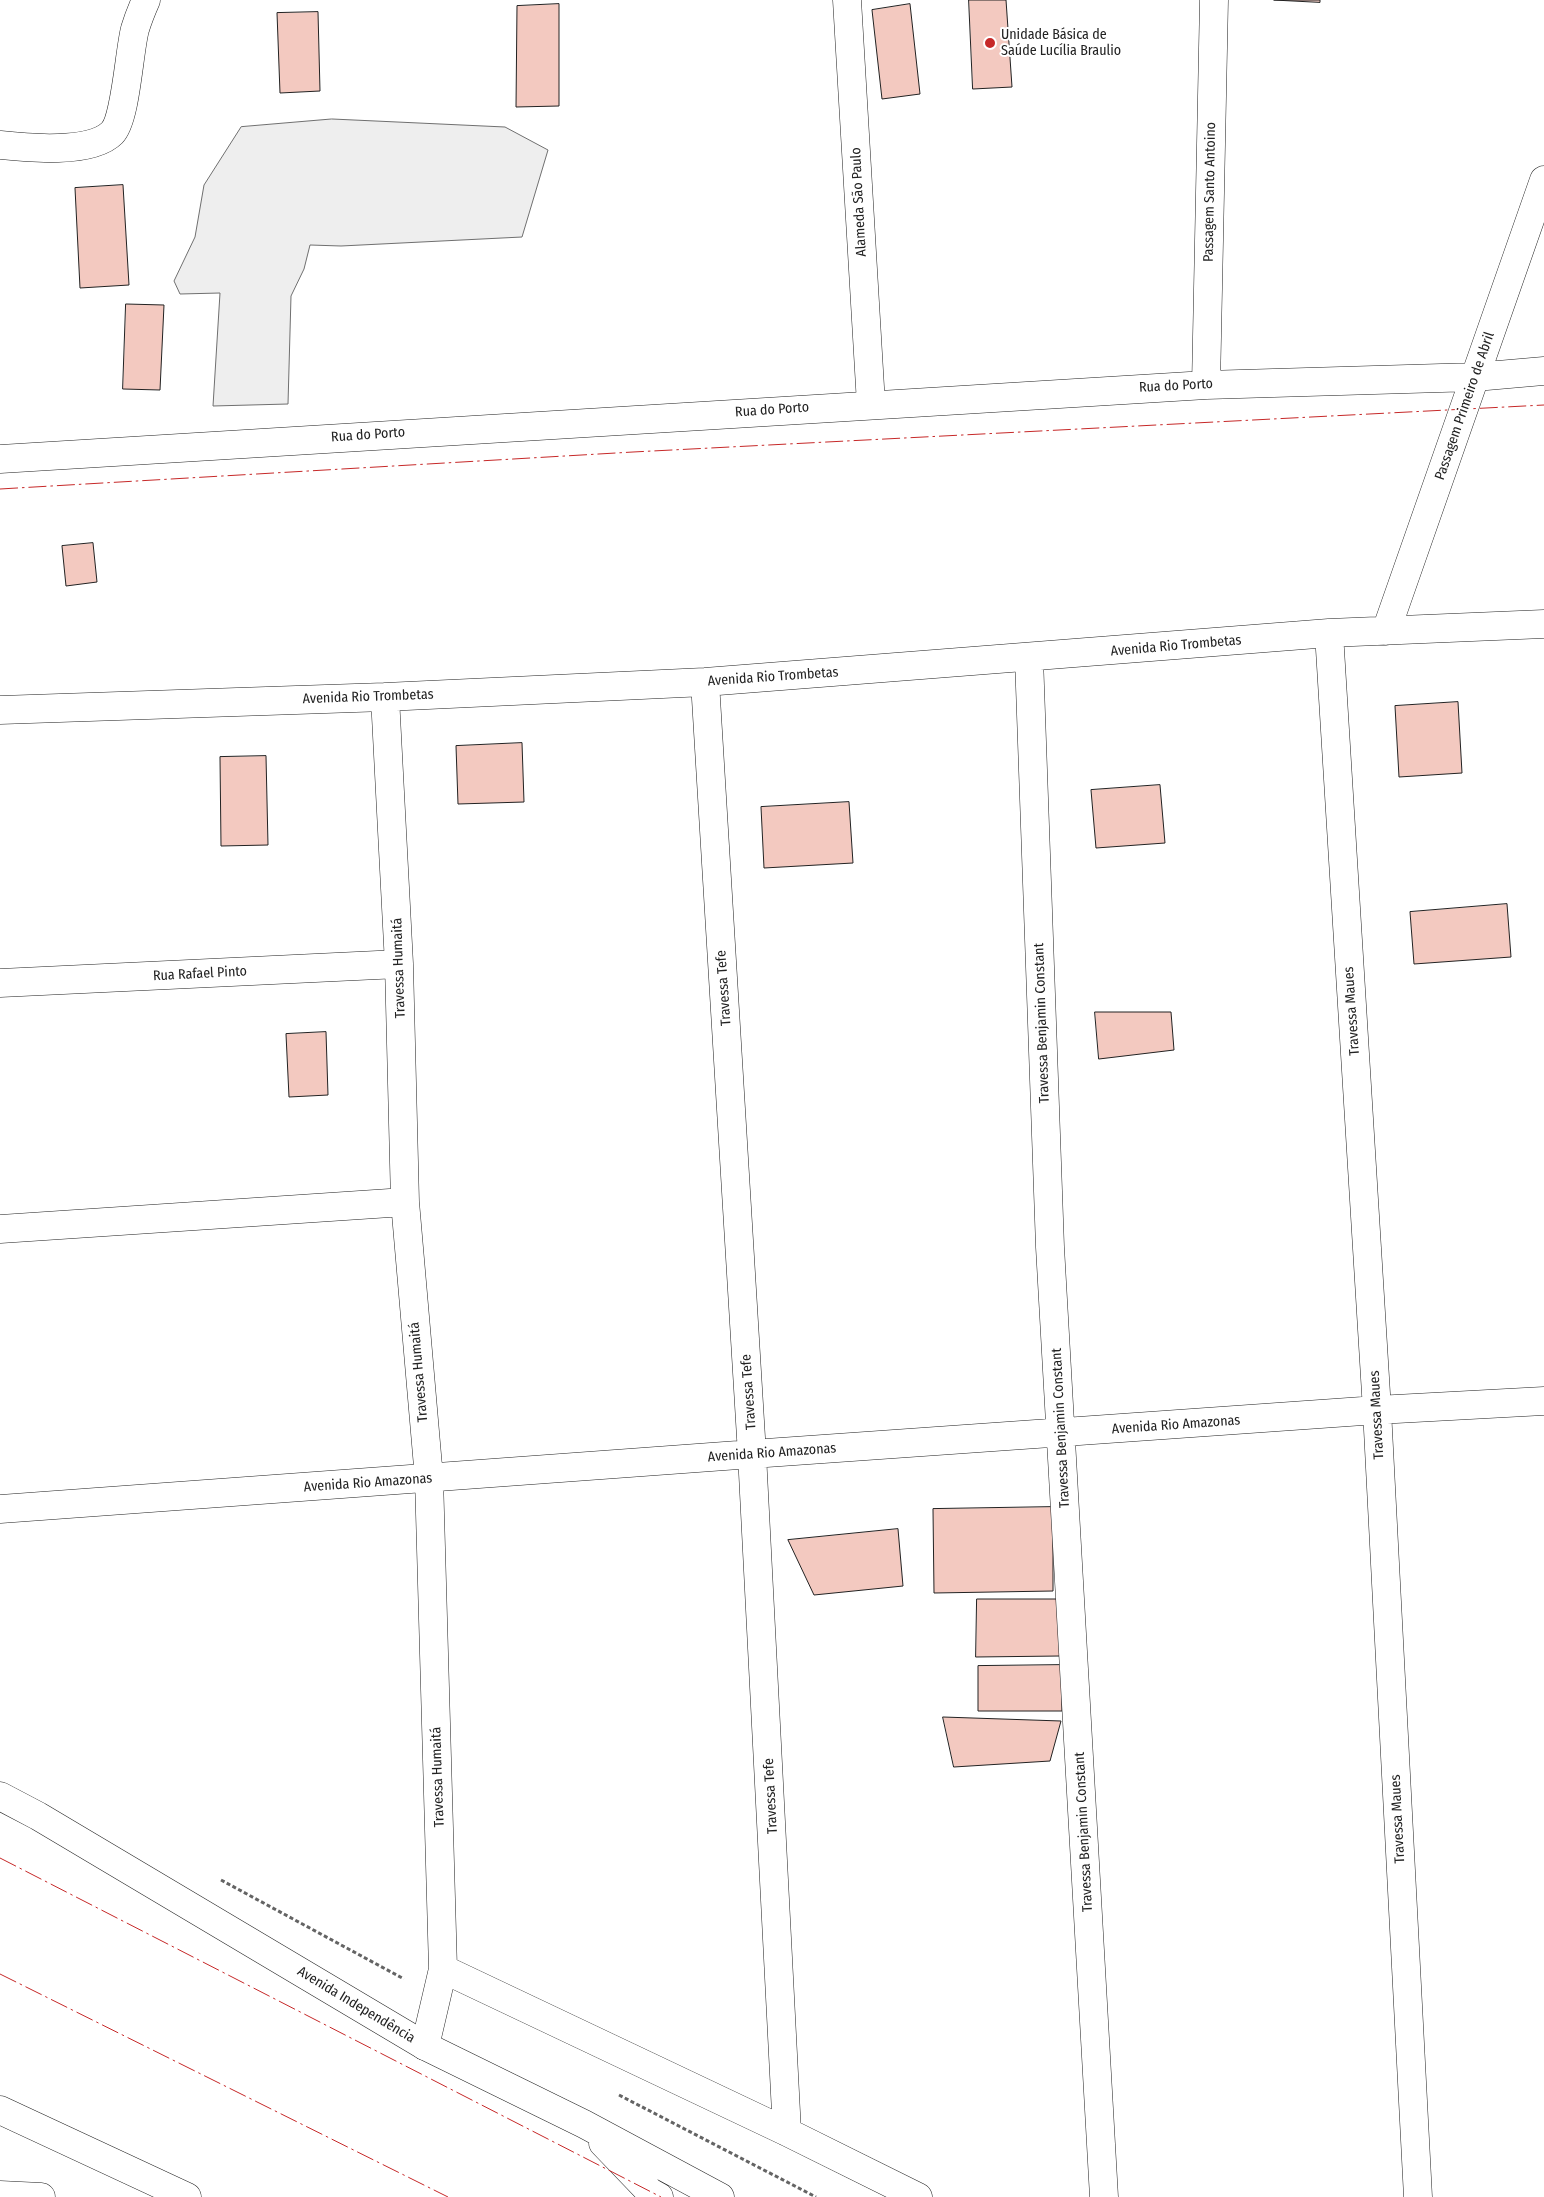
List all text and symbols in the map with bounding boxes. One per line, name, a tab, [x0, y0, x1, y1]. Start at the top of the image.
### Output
place label: Unidade Básica de Saúde Lucília Braulio	[1001, 27, 1121, 59]
marker: Unidade Básica de Saúde Lucília Braulio	[983, 36, 997, 50]
street label: Passagem Santo Antoino	[1200, 122, 1220, 262]
street label: Alameda São Paulo	[848, 147, 870, 257]
street label: Passagem Primeiro de Abril	[1432, 330, 1498, 482]
street label: Rua do Porto	[1139, 376, 1213, 396]
street label: Rua do Porto	[734, 399, 810, 421]
street label: Rua do Porto	[330, 424, 406, 446]
street label: Avenida Rio Trombetas	[1110, 632, 1242, 660]
street label: Avenida Rio Trombetas	[707, 664, 839, 690]
street label: Avenida Rio Trombetas	[302, 686, 434, 708]
street label: Travessa Humaitá	[389, 918, 409, 1018]
street label: Travessa Benjamin Constant	[1031, 943, 1053, 1103]
street label: Travessa Tefe	[713, 950, 735, 1026]
street label: Rua Rafael Pinto	[153, 963, 247, 985]
street label: Travessa Maues	[1341, 966, 1363, 1056]
street label: Travessa Humaitá	[406, 1321, 432, 1423]
street label: Travessa Benjamin Constant	[1048, 1348, 1074, 1508]
street label: Travessa Tefe	[738, 1354, 760, 1430]
street label: Travessa Maues	[1366, 1370, 1388, 1460]
street label: Avenida Rio Amazonas	[1111, 1412, 1241, 1438]
street label: Avenida Rio Amazonas	[707, 1440, 837, 1466]
street label: Avenida Rio Amazonas	[303, 1470, 433, 1496]
street label: Travessa Humaitá	[428, 1727, 448, 1827]
street label: Travessa Benjamin Constant	[1071, 1752, 1097, 1912]
street label: Travessa Tefe	[761, 1758, 781, 1834]
street label: Travessa Maues	[1387, 1774, 1409, 1864]
street label: Avenida Independência	[294, 1963, 418, 2047]

